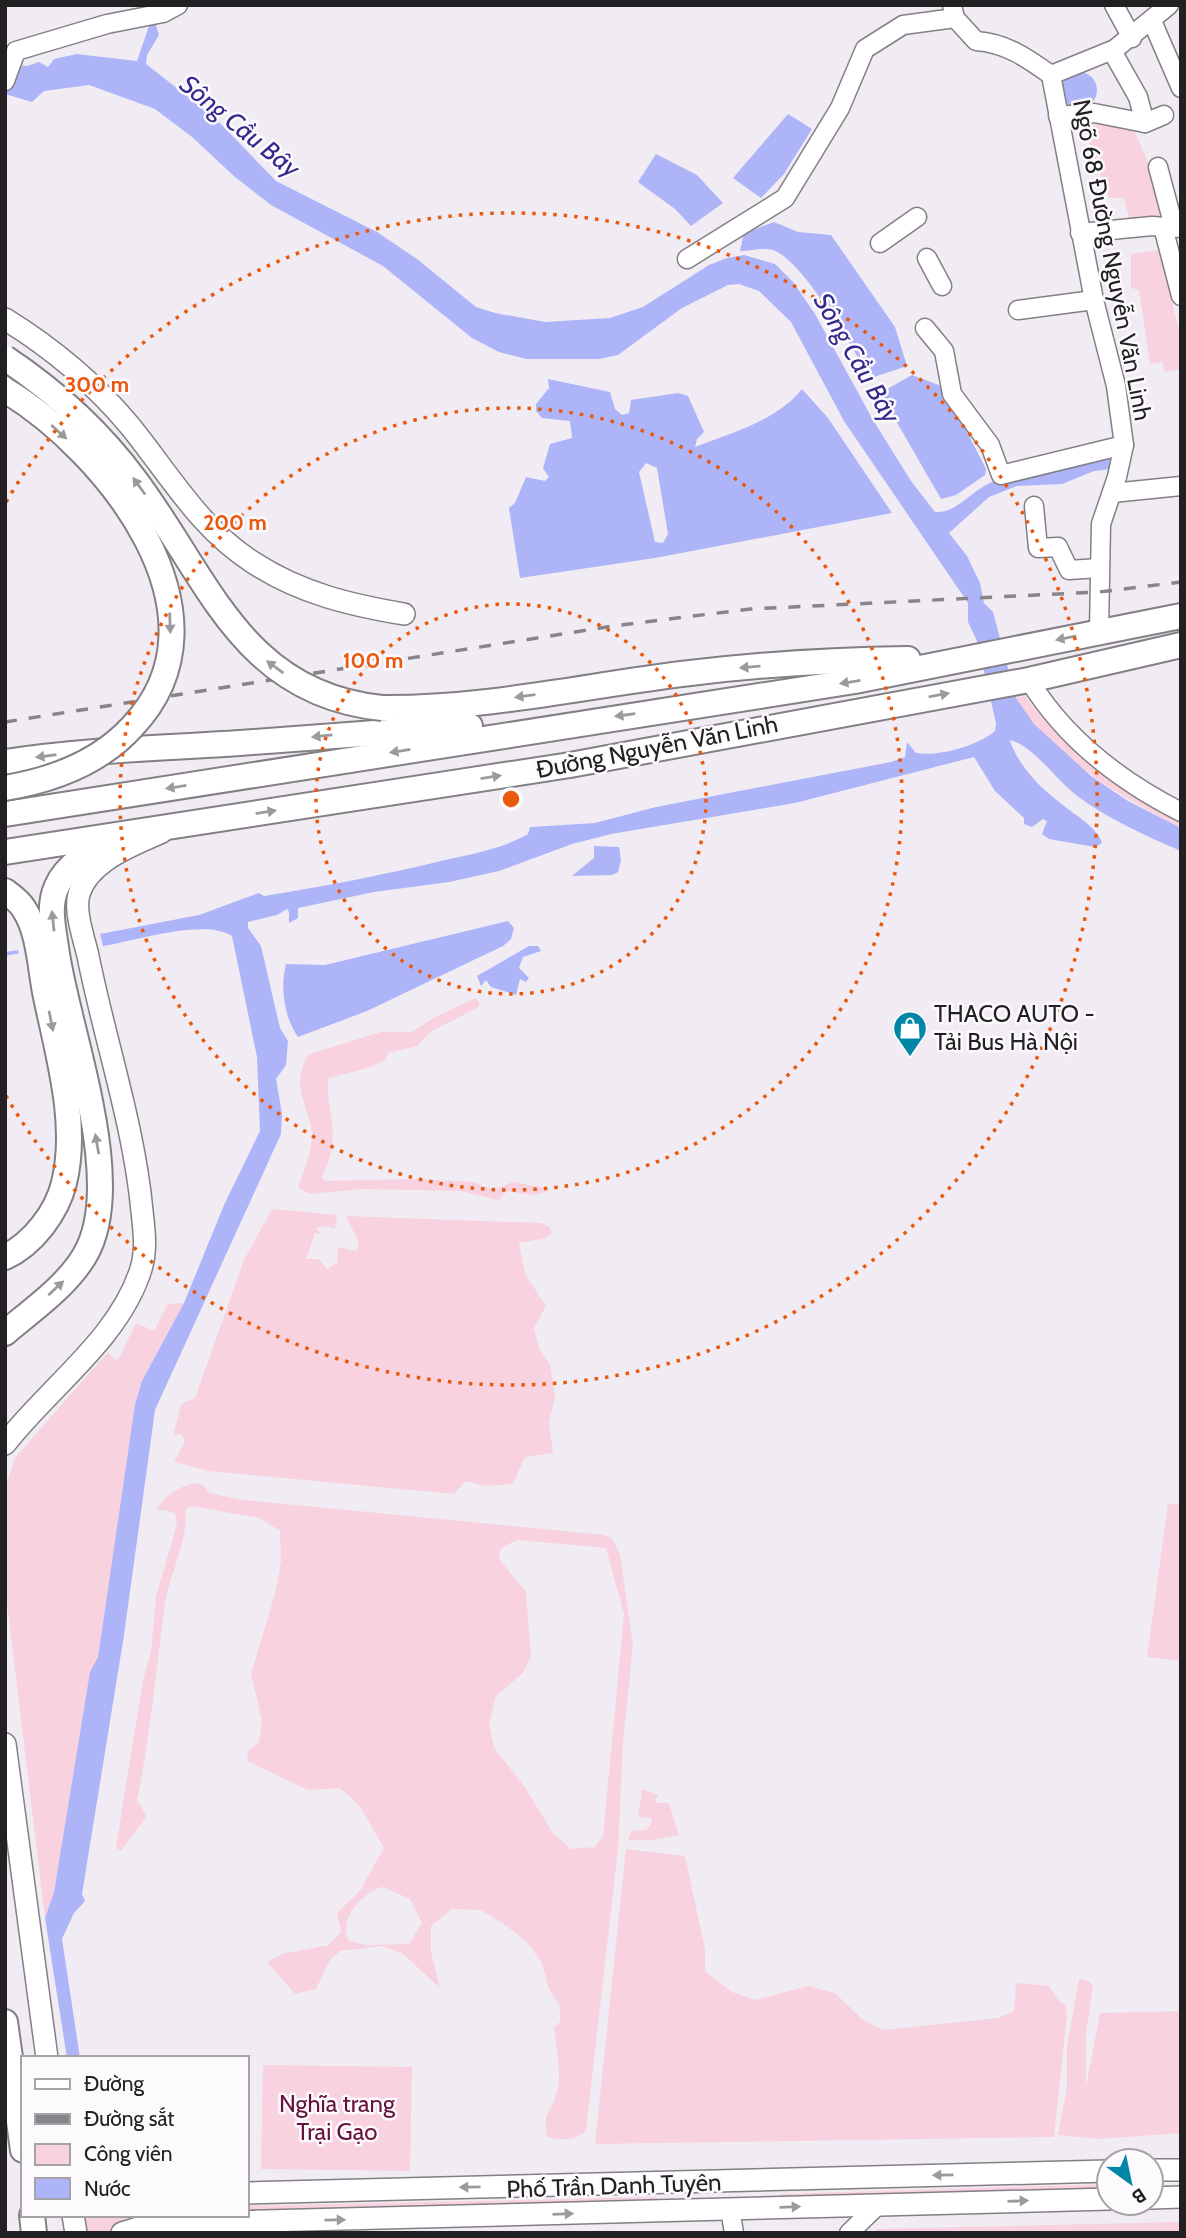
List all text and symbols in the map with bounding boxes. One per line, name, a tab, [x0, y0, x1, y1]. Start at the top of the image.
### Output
water label: Sông Cầu Bây	[173, 68, 307, 185]
street label: Ngõ 68 Đường Nguyễn Văn Linh	[1067, 97, 1158, 423]
water label: Sông Cầu Bây	[807, 287, 908, 430]
text: 300 m	[65, 372, 129, 397]
one-way arrow	[50, 424, 68, 440]
one-way arrow	[132, 477, 146, 495]
text: 200 m	[203, 510, 267, 535]
one-way arrow	[164, 612, 175, 634]
one-way arrow	[1055, 633, 1077, 644]
text: 100 m	[343, 648, 403, 673]
one-way arrow	[265, 660, 284, 674]
one-way arrow	[739, 662, 761, 673]
one-way arrow	[839, 677, 861, 688]
one-way arrow	[929, 689, 951, 700]
one-way arrow	[513, 691, 535, 702]
street label: Đường Nguyễn Văn Linh	[534, 709, 780, 784]
one-way arrow	[614, 710, 636, 721]
one-way arrow	[311, 730, 333, 741]
one-way arrow	[389, 746, 411, 757]
one-way arrow	[35, 751, 57, 762]
one-way arrow	[480, 771, 502, 782]
one-way arrow	[165, 782, 187, 793]
centre of rings	[499, 787, 523, 811]
one-way arrow	[256, 806, 278, 817]
one-way arrow	[47, 909, 58, 931]
place label: THACO AUTO - Tải Bus Hà Nội	[934, 999, 1095, 1056]
shop icon: THACO AUTO - Tải Bus Hà Nội	[891, 1009, 929, 1058]
one-way arrow	[46, 1010, 57, 1032]
one-way arrow	[91, 1133, 102, 1155]
one-way arrow	[47, 1280, 64, 1296]
legend	[21, 2056, 248, 2217]
text: Đường	[84, 2071, 145, 2096]
park label: Nghĩa trang Trại Gạo	[279, 2089, 396, 2146]
text: Đường sắt	[84, 2106, 174, 2131]
text: Công viên	[84, 2141, 172, 2166]
north arrow	[1095, 2147, 1165, 2217]
street label: Phố Trần Danh Tuyên	[506, 2167, 722, 2204]
one-way arrow	[932, 2170, 954, 2181]
text: Nước	[84, 2176, 131, 2201]
one-way arrow	[459, 2182, 481, 2193]
text: B	[1128, 2183, 1150, 2209]
one-way arrow	[1007, 2196, 1029, 2207]
one-way arrow	[779, 2202, 801, 2213]
one-way arrow	[552, 2208, 574, 2219]
one-way arrow	[325, 2214, 347, 2226]

